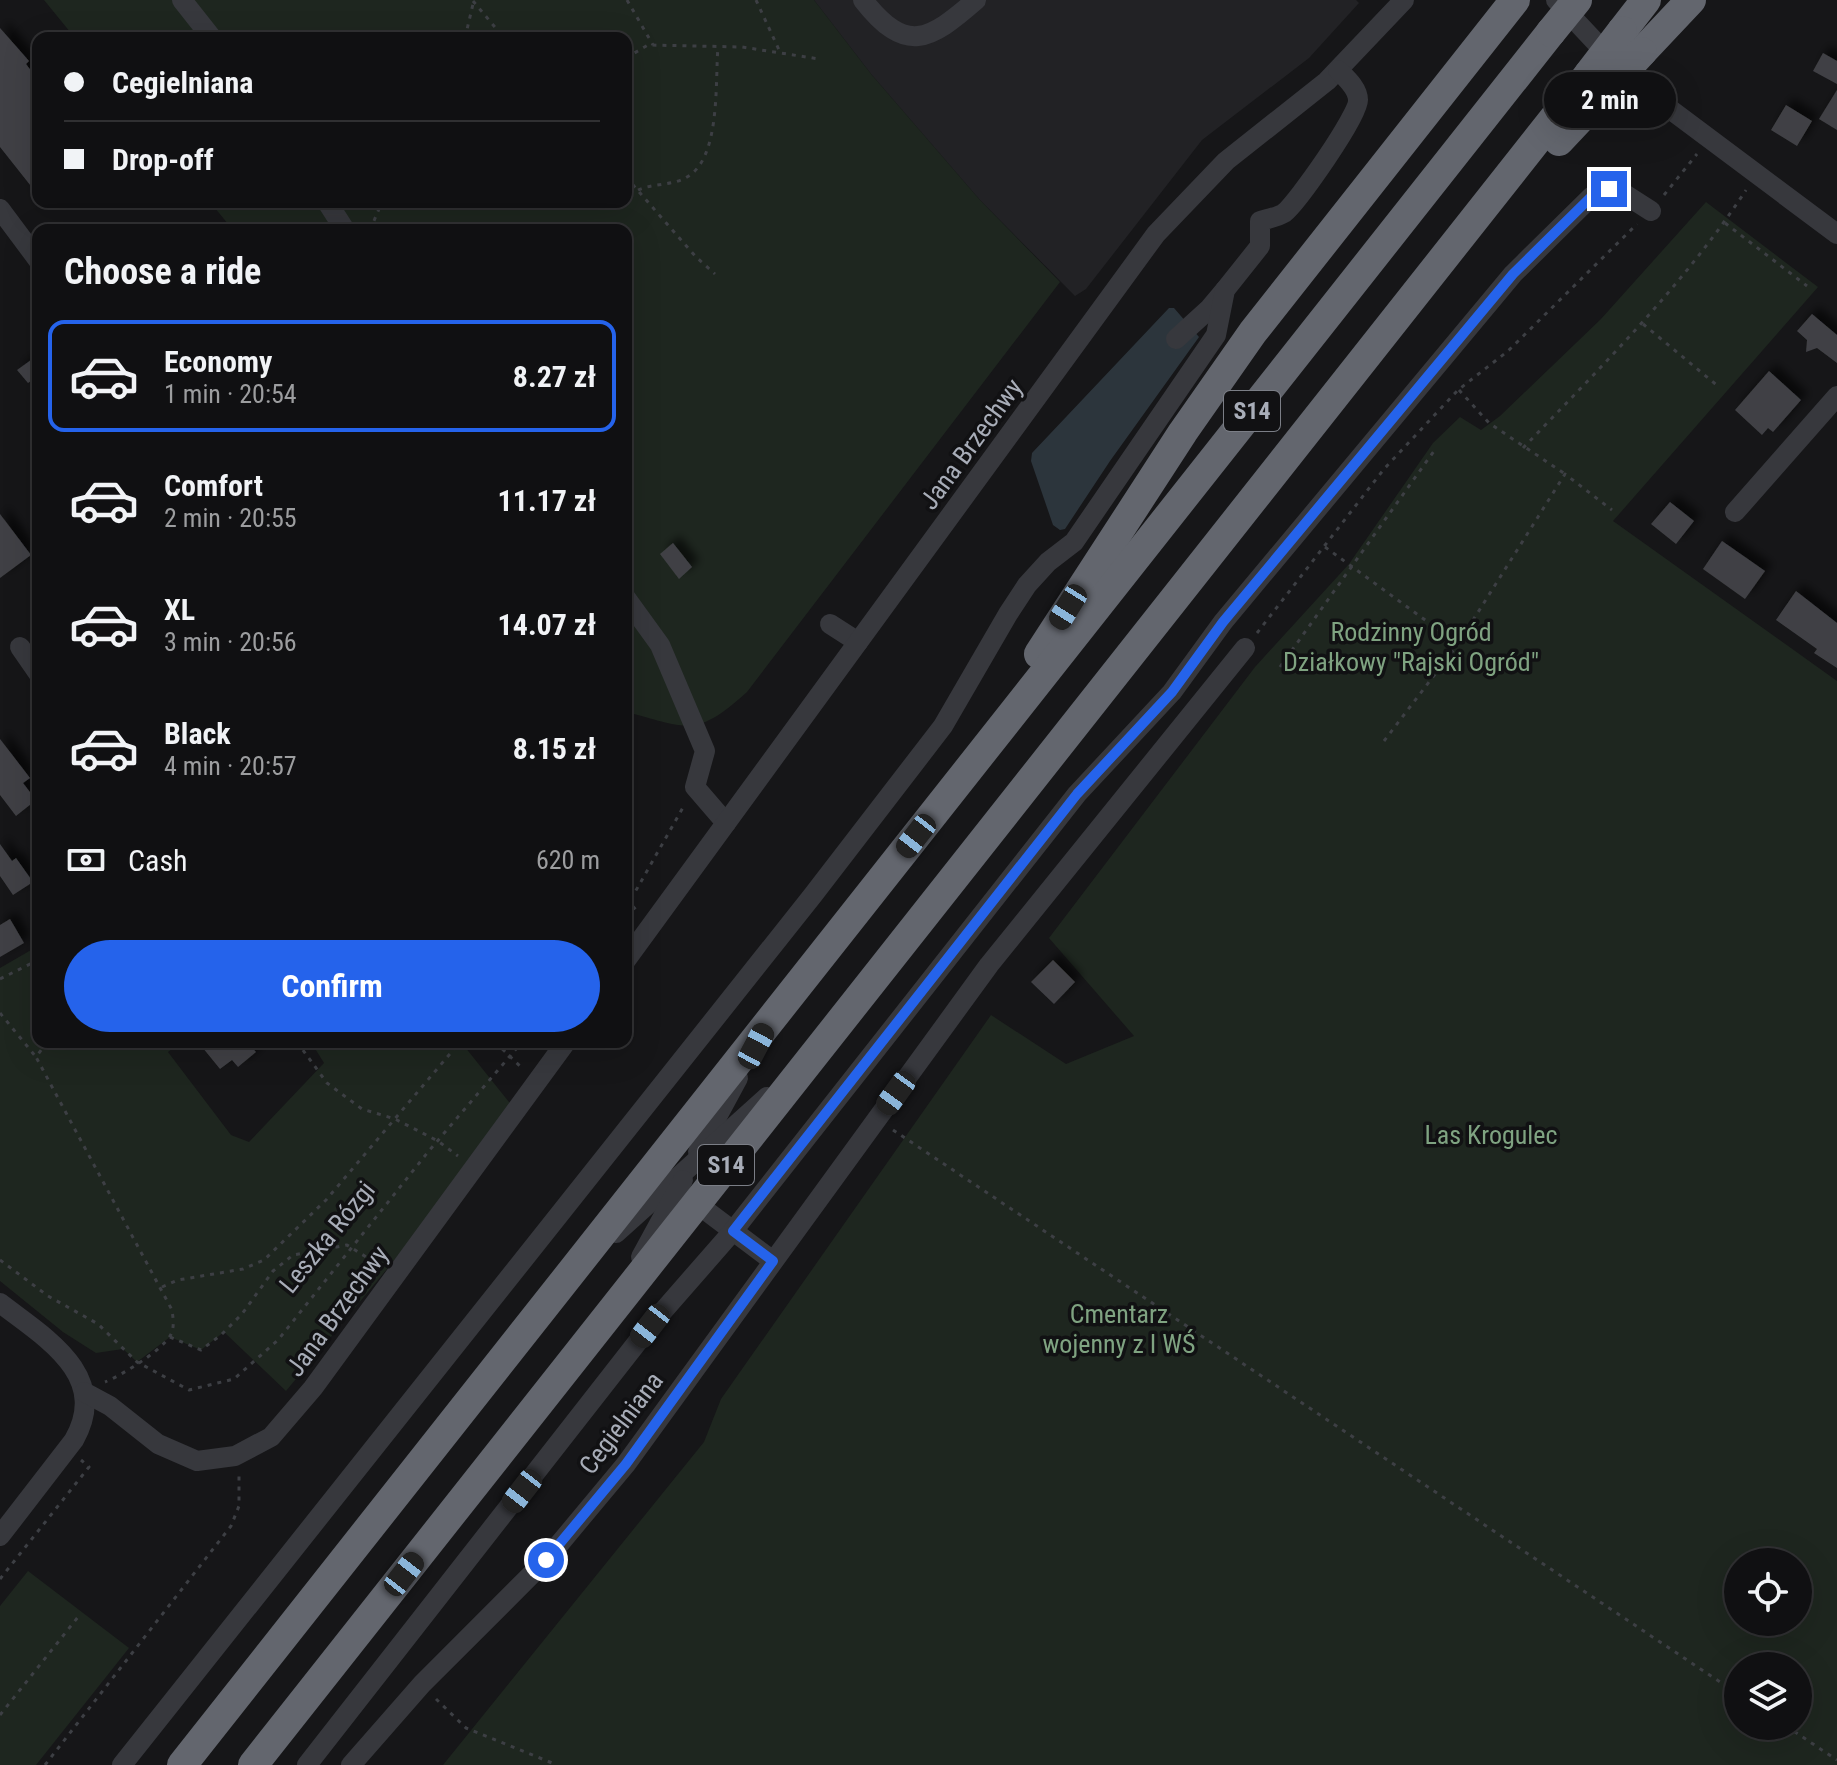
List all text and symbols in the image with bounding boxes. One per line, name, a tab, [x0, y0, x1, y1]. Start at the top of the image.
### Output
text: Cegielniana	[112, 65, 253, 100]
callout: 2 min	[1543, 73, 1675, 129]
text: 2 min	[1581, 85, 1639, 115]
text: Drop-off	[112, 142, 214, 177]
route end	[1591, 171, 1627, 207]
text: Choose a ride	[64, 251, 261, 293]
icon: car	[68, 340, 140, 412]
text: Economy	[164, 344, 272, 379]
text: 8.27 zł	[513, 359, 596, 394]
street label: Jana Brzechwy	[914, 373, 1028, 515]
text: 1 min · 20:54	[164, 379, 297, 409]
road number: S14	[1224, 391, 1280, 431]
icon: car	[68, 464, 140, 536]
text: Comfort	[164, 468, 263, 503]
text: 11.17 zł	[498, 483, 596, 518]
text: 2 min · 20:55	[164, 503, 297, 533]
car	[1045, 580, 1091, 634]
icon: car	[68, 588, 140, 660]
text: XL	[164, 592, 195, 627]
text: 14.07 zł	[498, 607, 596, 642]
park label: Rodzinny Ogród Działkowy "Rajski Ogród"	[1283, 617, 1539, 677]
text: 3 min · 20:56	[164, 627, 297, 657]
icon: car	[68, 712, 140, 784]
text: Black	[164, 716, 231, 751]
text: 8.15 zł	[513, 731, 596, 766]
text: 4 min · 20:57	[164, 751, 297, 781]
car	[892, 810, 940, 862]
icon: cash	[64, 838, 108, 882]
text: Cash	[128, 843, 188, 878]
text: 620 m	[536, 845, 600, 875]
button: Confirm	[64, 940, 600, 1032]
car	[734, 1019, 778, 1073]
car	[872, 1067, 920, 1119]
park label: Las Krogulec	[1424, 1120, 1558, 1150]
road number: S14	[698, 1145, 754, 1185]
street label: Leszka Rózgi	[273, 1175, 381, 1299]
street label: Jana Brzechwy	[280, 1240, 394, 1382]
park label: Cmentarz wojenny z I WŚ	[1042, 1299, 1196, 1359]
car	[626, 1300, 674, 1352]
street label: Cegielniana	[573, 1366, 669, 1480]
car	[498, 1465, 546, 1517]
route start	[528, 1542, 564, 1578]
car	[380, 1548, 428, 1600]
map controls	[1724, 1548, 1812, 1740]
button: locate	[1724, 1548, 1812, 1636]
button: layers	[1724, 1652, 1812, 1740]

